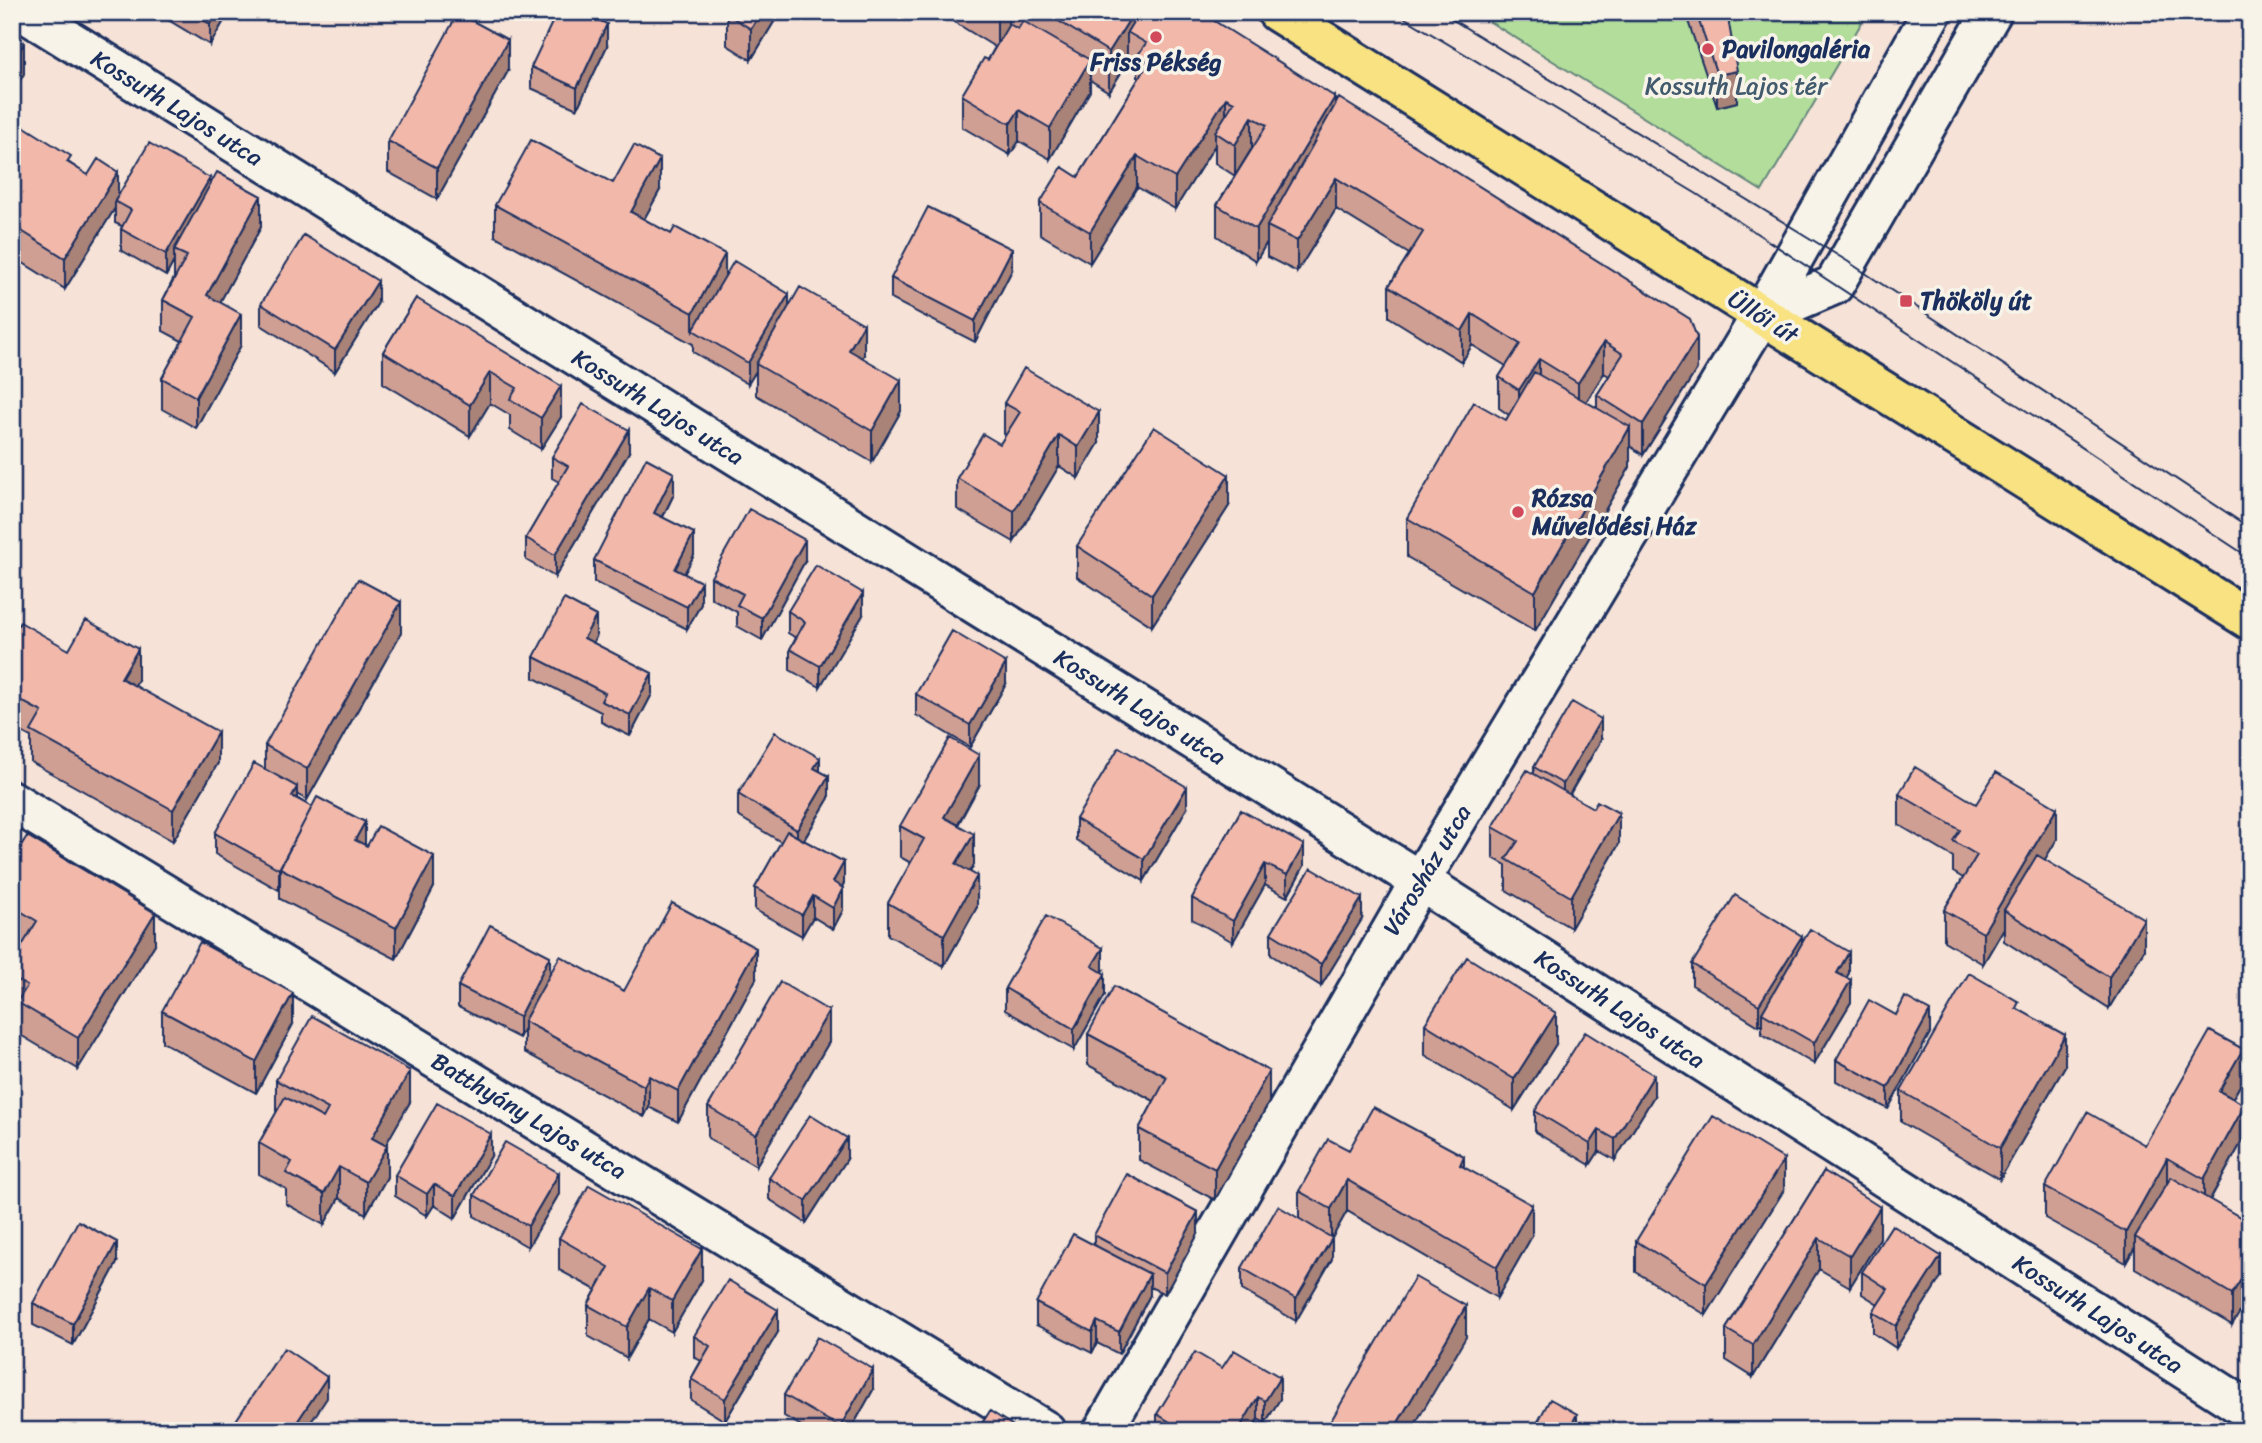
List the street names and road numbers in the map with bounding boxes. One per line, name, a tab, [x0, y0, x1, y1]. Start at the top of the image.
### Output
street label: Kossuth Lajos utca	[82, 38, 272, 178]
street label: Üllői út	[1719, 279, 1808, 356]
street label: Kossuth Lajos utca	[563, 337, 753, 477]
street label: Kossuth Lajos utca	[1045, 637, 1235, 777]
street label: Városház utca	[1371, 796, 1483, 944]
street label: Kossuth Lajos utca	[1526, 938, 1714, 1080]
street label: Batthyány Lajos utca	[423, 1041, 635, 1191]
street label: Kossuth Lajos utca	[2004, 1243, 2192, 1385]

